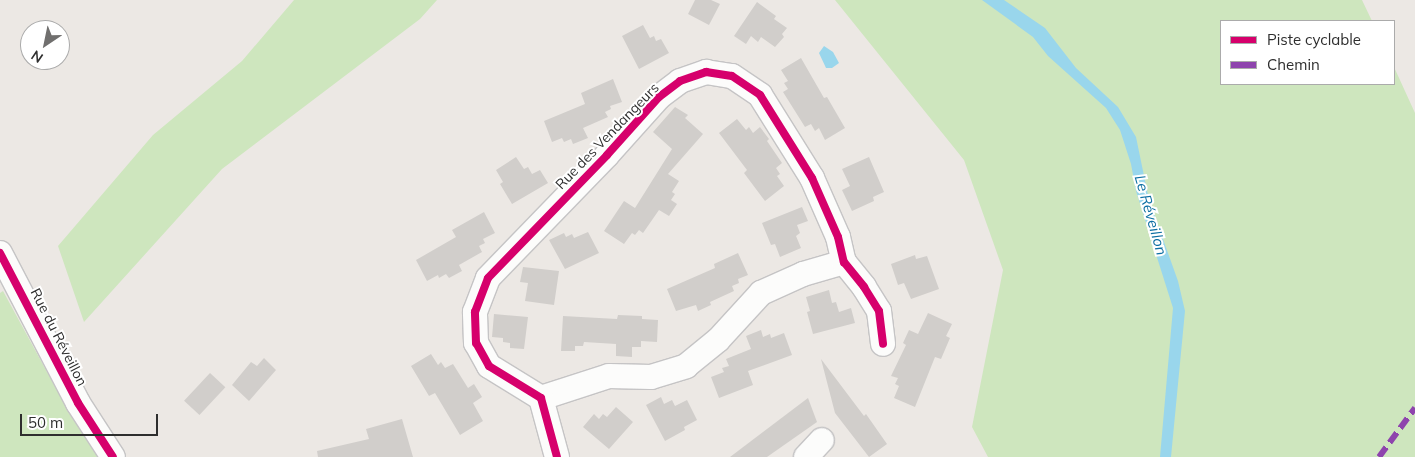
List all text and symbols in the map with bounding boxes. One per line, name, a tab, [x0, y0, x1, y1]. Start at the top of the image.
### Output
north arrow	[20, 20, 70, 70]
legend	[1220, 20, 1395, 85]
text: Piste cyclable	[1267, 30, 1361, 49]
text: N	[28, 46, 47, 67]
text: Chemin	[1267, 55, 1320, 74]
street label: Rue des Vendangeurs	[552, 79, 662, 193]
water label: Le Réveillon	[1131, 173, 1171, 257]
street label: Rue du Réveillon	[27, 285, 91, 389]
scale bar	[22, 404, 160, 436]
text: 50 m	[28, 413, 63, 432]

